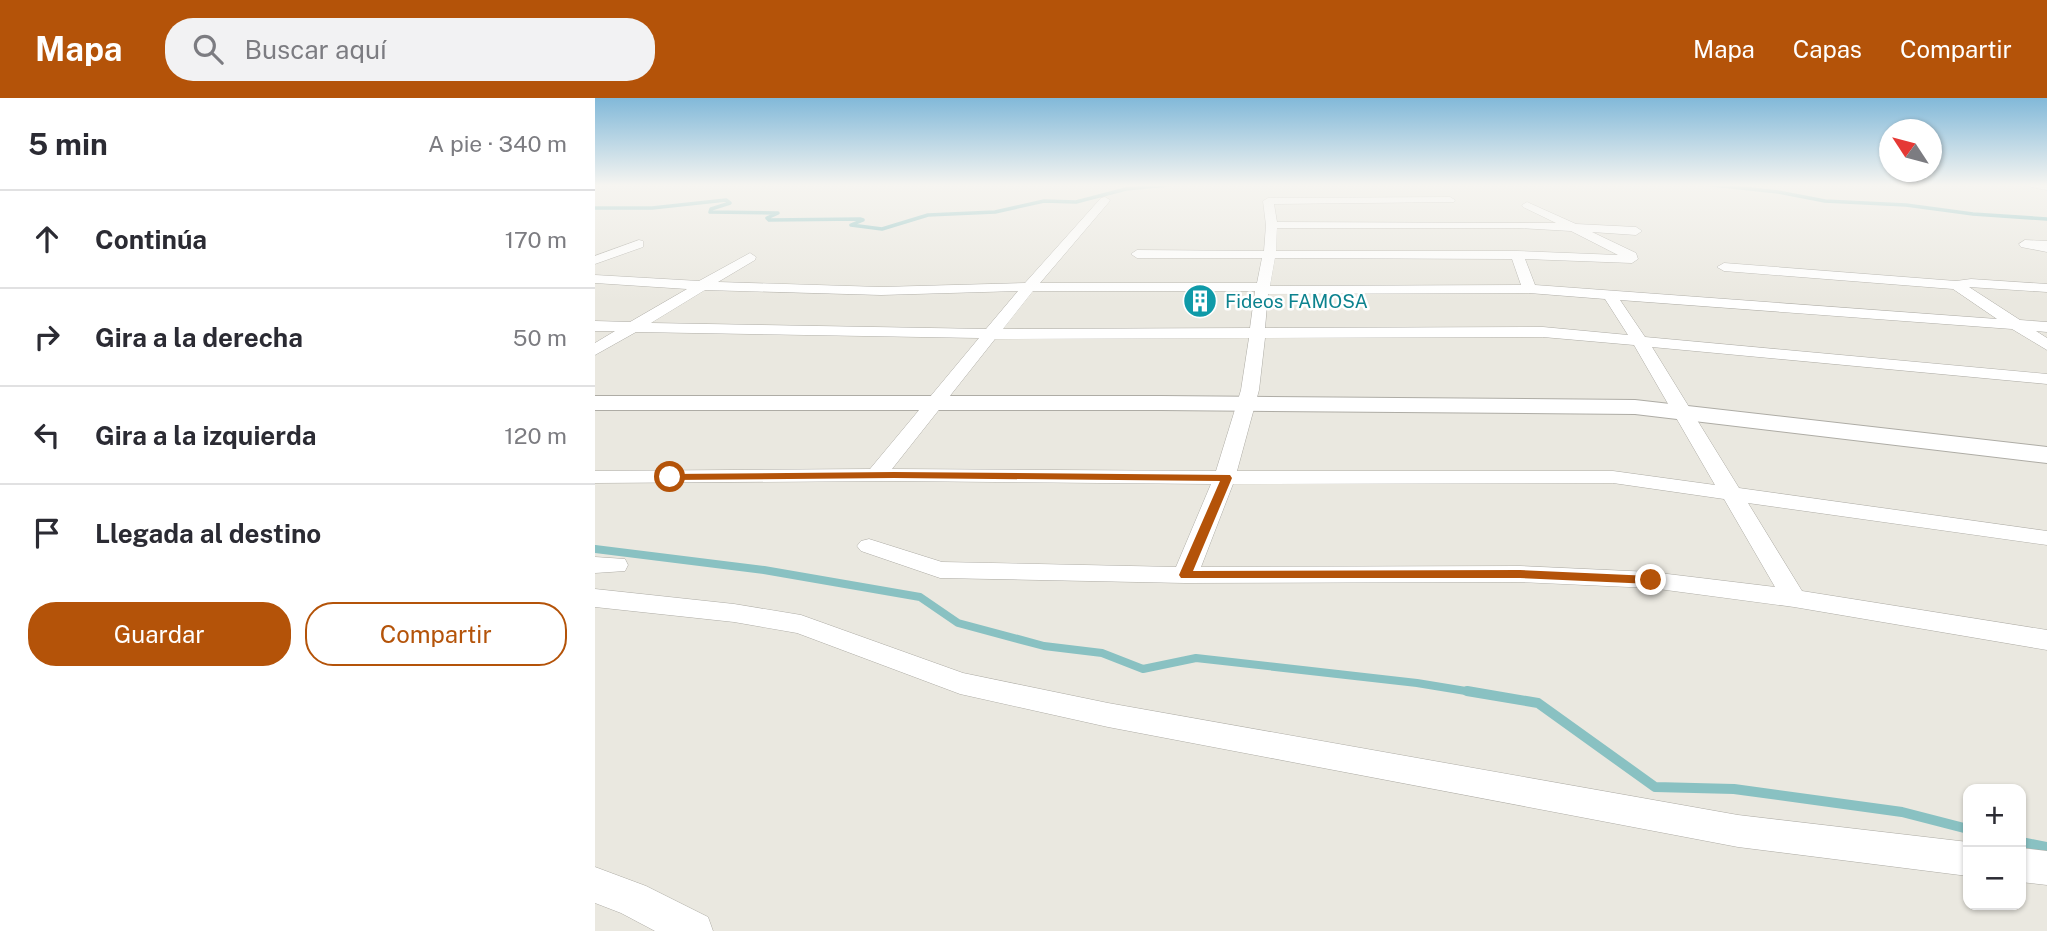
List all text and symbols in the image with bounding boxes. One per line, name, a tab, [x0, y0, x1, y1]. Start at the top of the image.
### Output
search box	[165, 18, 655, 81]
text: Mapa	[35, 30, 123, 68]
icon: search	[189, 30, 227, 68]
text: Buscar aquí	[245, 34, 386, 65]
text: Mapa	[1693, 35, 1755, 63]
text: Capas	[1793, 35, 1862, 63]
text: Compartir	[1900, 35, 2012, 63]
north arrow	[1879, 119, 1942, 182]
text: 5 min	[28, 126, 108, 162]
text: A pie · 340 m	[428, 130, 567, 157]
icon: ahead	[28, 220, 66, 258]
text: Continúa	[95, 224, 207, 255]
text: 170 m	[505, 226, 567, 253]
building icon: Fideos FAMOSA	[1181, 282, 1219, 320]
place label: Fideos FAMOSA	[1225, 290, 1368, 312]
icon: right	[28, 318, 66, 356]
text: Gira a la derecha	[95, 322, 303, 353]
text: 50 m	[513, 324, 567, 351]
icon: left	[28, 416, 66, 454]
text: Gira a la izquierda	[95, 420, 317, 451]
text: 120 m	[504, 422, 567, 449]
route start	[654, 461, 685, 492]
icon: arrive	[28, 514, 66, 552]
text: Llegada al destino	[95, 518, 321, 549]
route end	[1635, 564, 1666, 595]
button: Guardar	[28, 602, 291, 666]
button: Compartir	[305, 602, 567, 666]
map controls	[1963, 784, 2026, 910]
button: +	[1963, 784, 2026, 847]
button: −	[1963, 847, 2026, 910]

